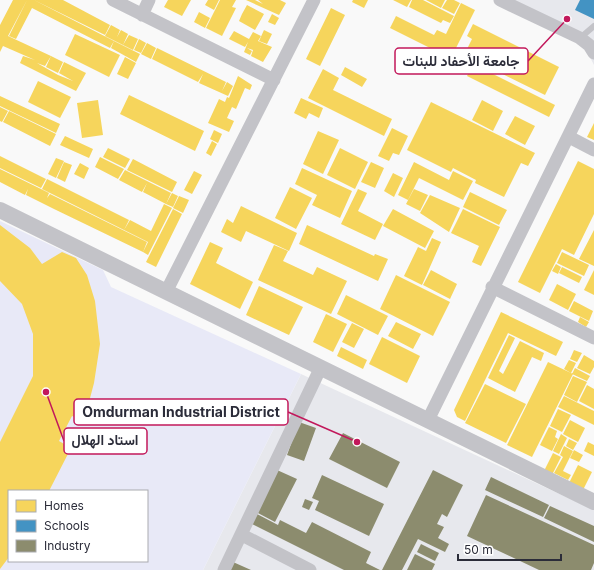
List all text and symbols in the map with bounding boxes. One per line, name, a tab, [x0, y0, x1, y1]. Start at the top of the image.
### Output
callout: جامعة الأحفاد للبنات	[395, 48, 528, 74]
text: جامعة الأحفاد للبنات	[403, 52, 520, 70]
callout: Omdurman Industrial District	[74, 399, 288, 425]
text: Omdurman Industrial District	[82, 403, 280, 420]
callout: استاد الهلال	[64, 428, 147, 454]
text: استاد الهلال	[72, 431, 138, 449]
legend	[8, 490, 148, 562]
text: Homes	[44, 498, 84, 513]
text: Schools	[44, 518, 89, 533]
scale bar	[458, 536, 561, 562]
text: Industry	[44, 538, 91, 553]
text: 50 m	[464, 542, 493, 557]

